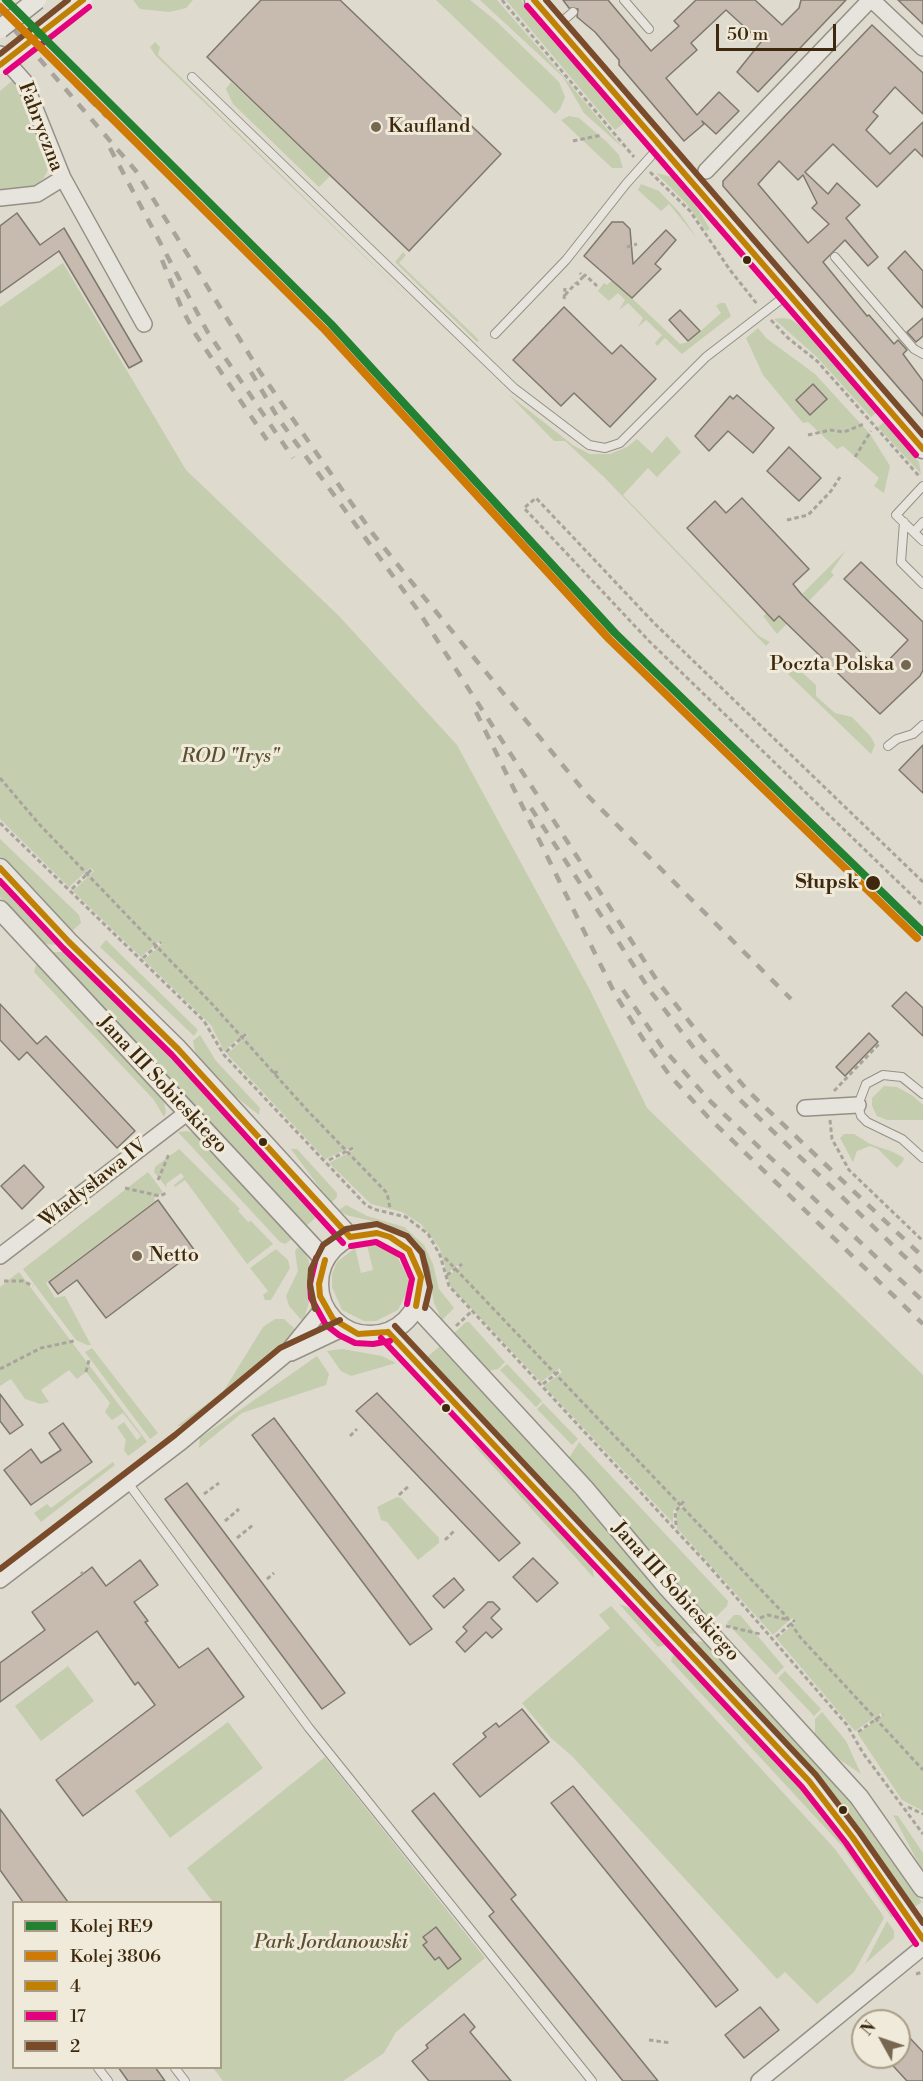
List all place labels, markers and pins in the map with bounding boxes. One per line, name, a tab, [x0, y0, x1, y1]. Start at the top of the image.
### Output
place label: Kaufland	[388, 115, 470, 139]
marker: Kaufland	[369, 120, 383, 134]
unlabelled marker	[741, 254, 753, 266]
place label: Poczta Polska	[770, 653, 894, 677]
marker: Poczta Polska	[899, 658, 913, 672]
place label: Słupsk	[795, 871, 859, 895]
marker: Słupsk	[864, 874, 882, 892]
unlabelled marker	[257, 1136, 269, 1148]
place label: Netto	[149, 1244, 199, 1268]
marker: Netto	[130, 1249, 144, 1263]
unlabelled marker	[440, 1402, 452, 1414]
unlabelled marker	[837, 1804, 849, 1816]

